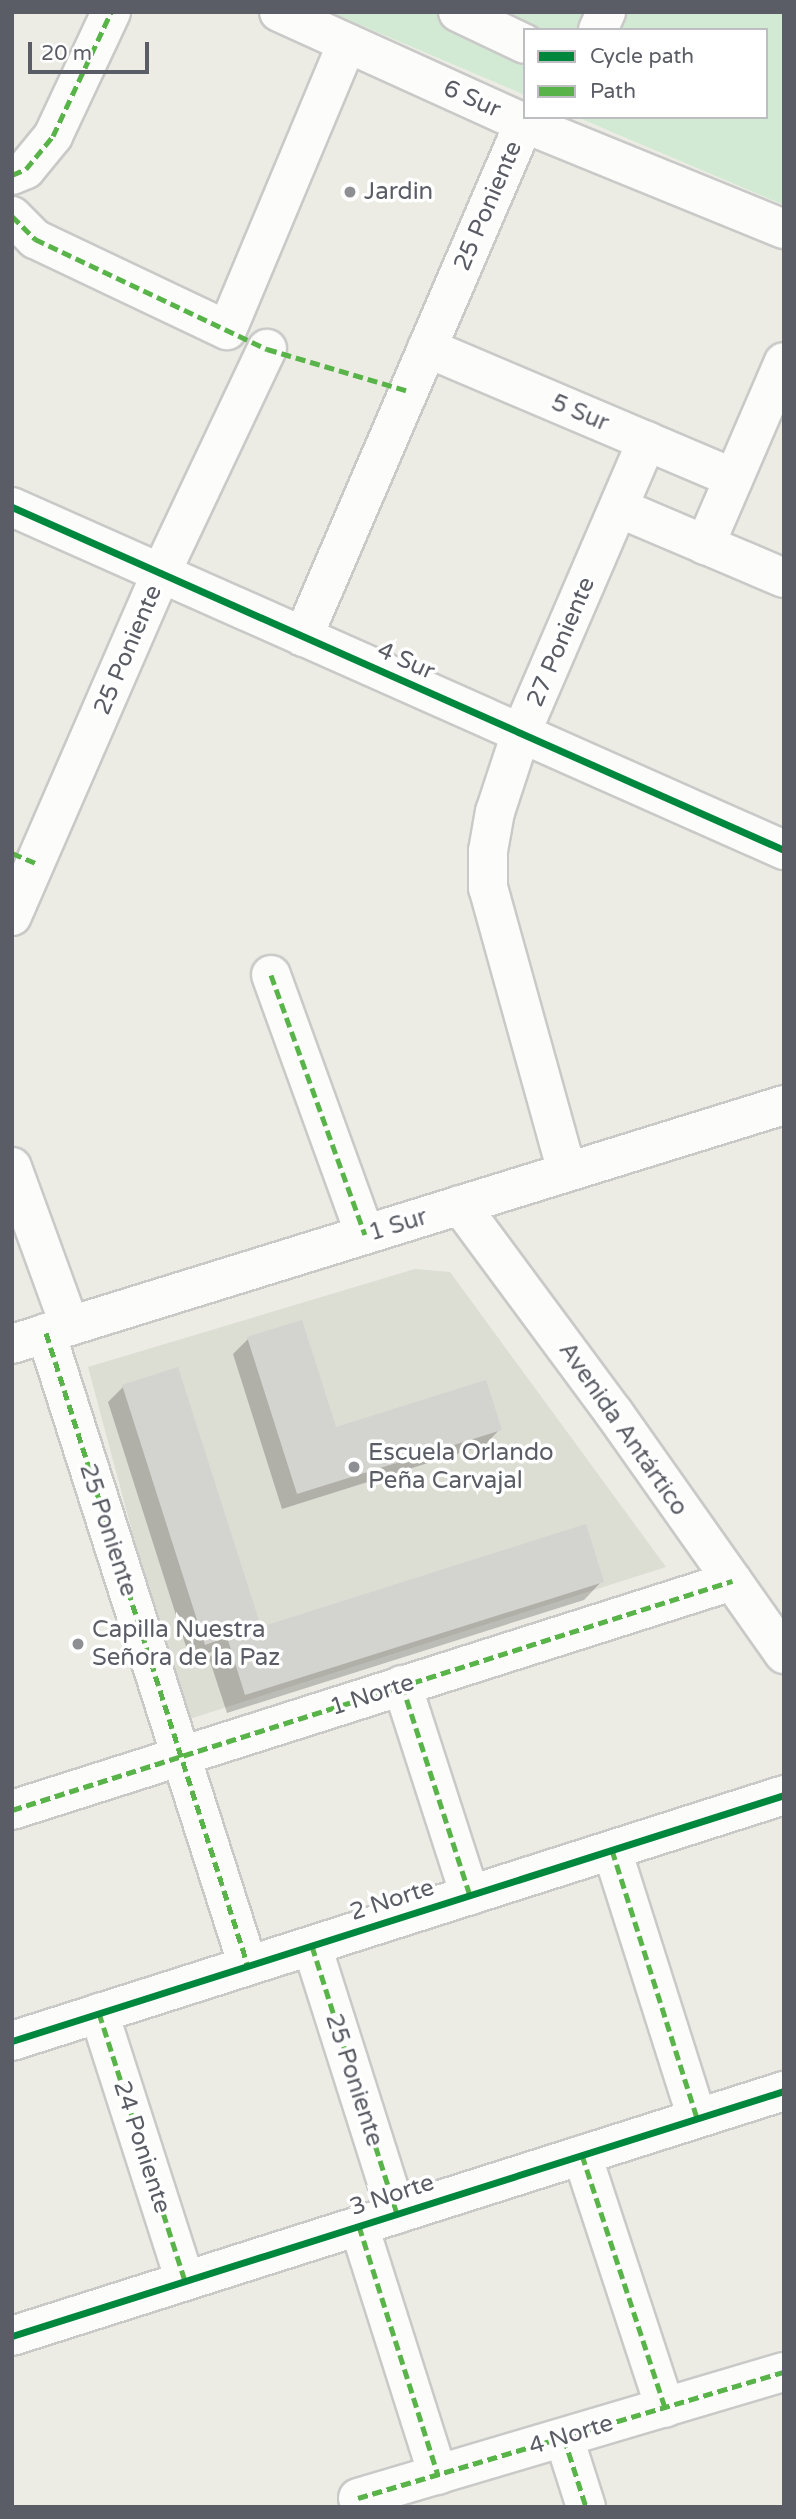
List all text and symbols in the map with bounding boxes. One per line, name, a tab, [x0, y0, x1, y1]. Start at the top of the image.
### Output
scale bar	[32, 28, 152, 72]
legend	[523, 28, 768, 119]
text: 20 m	[41, 41, 92, 66]
text: Cycle path	[590, 44, 694, 69]
street label: 6 Sur	[439, 74, 505, 124]
text: Path	[590, 79, 636, 104]
street label: 25 Poniente	[448, 137, 528, 275]
place label: Jardin	[364, 178, 433, 206]
marker: Jardin	[342, 184, 358, 200]
street label: 5 Sur	[547, 388, 613, 438]
street label: 27 Poniente	[521, 573, 601, 711]
street label: 25 Poniente	[88, 581, 168, 719]
street label: 4 Sur	[373, 636, 439, 686]
street label: 1 Sur	[365, 1203, 431, 1247]
street label: Avenida Antártico	[552, 1337, 694, 1521]
place label: Escuela Orlando Peña Carvajal	[368, 1439, 554, 1495]
marker: Escuela Orlando Peña Carvajal	[346, 1459, 362, 1475]
street label: 25 Poniente	[73, 1460, 143, 1600]
place label: Capilla Nuestra Señora de la Paz	[92, 1616, 280, 1672]
marker: Capilla Nuestra Señora de la Paz	[70, 1636, 86, 1652]
street label: 1 Norte	[326, 1668, 418, 1722]
street label: 2 Norte	[346, 1873, 438, 1927]
street label: 25 Poniente	[319, 2010, 389, 2150]
street label: 24 Poniente	[107, 2077, 177, 2217]
street label: 3 Norte	[346, 2168, 438, 2222]
street label: 4 Norte	[525, 2409, 617, 2461]

